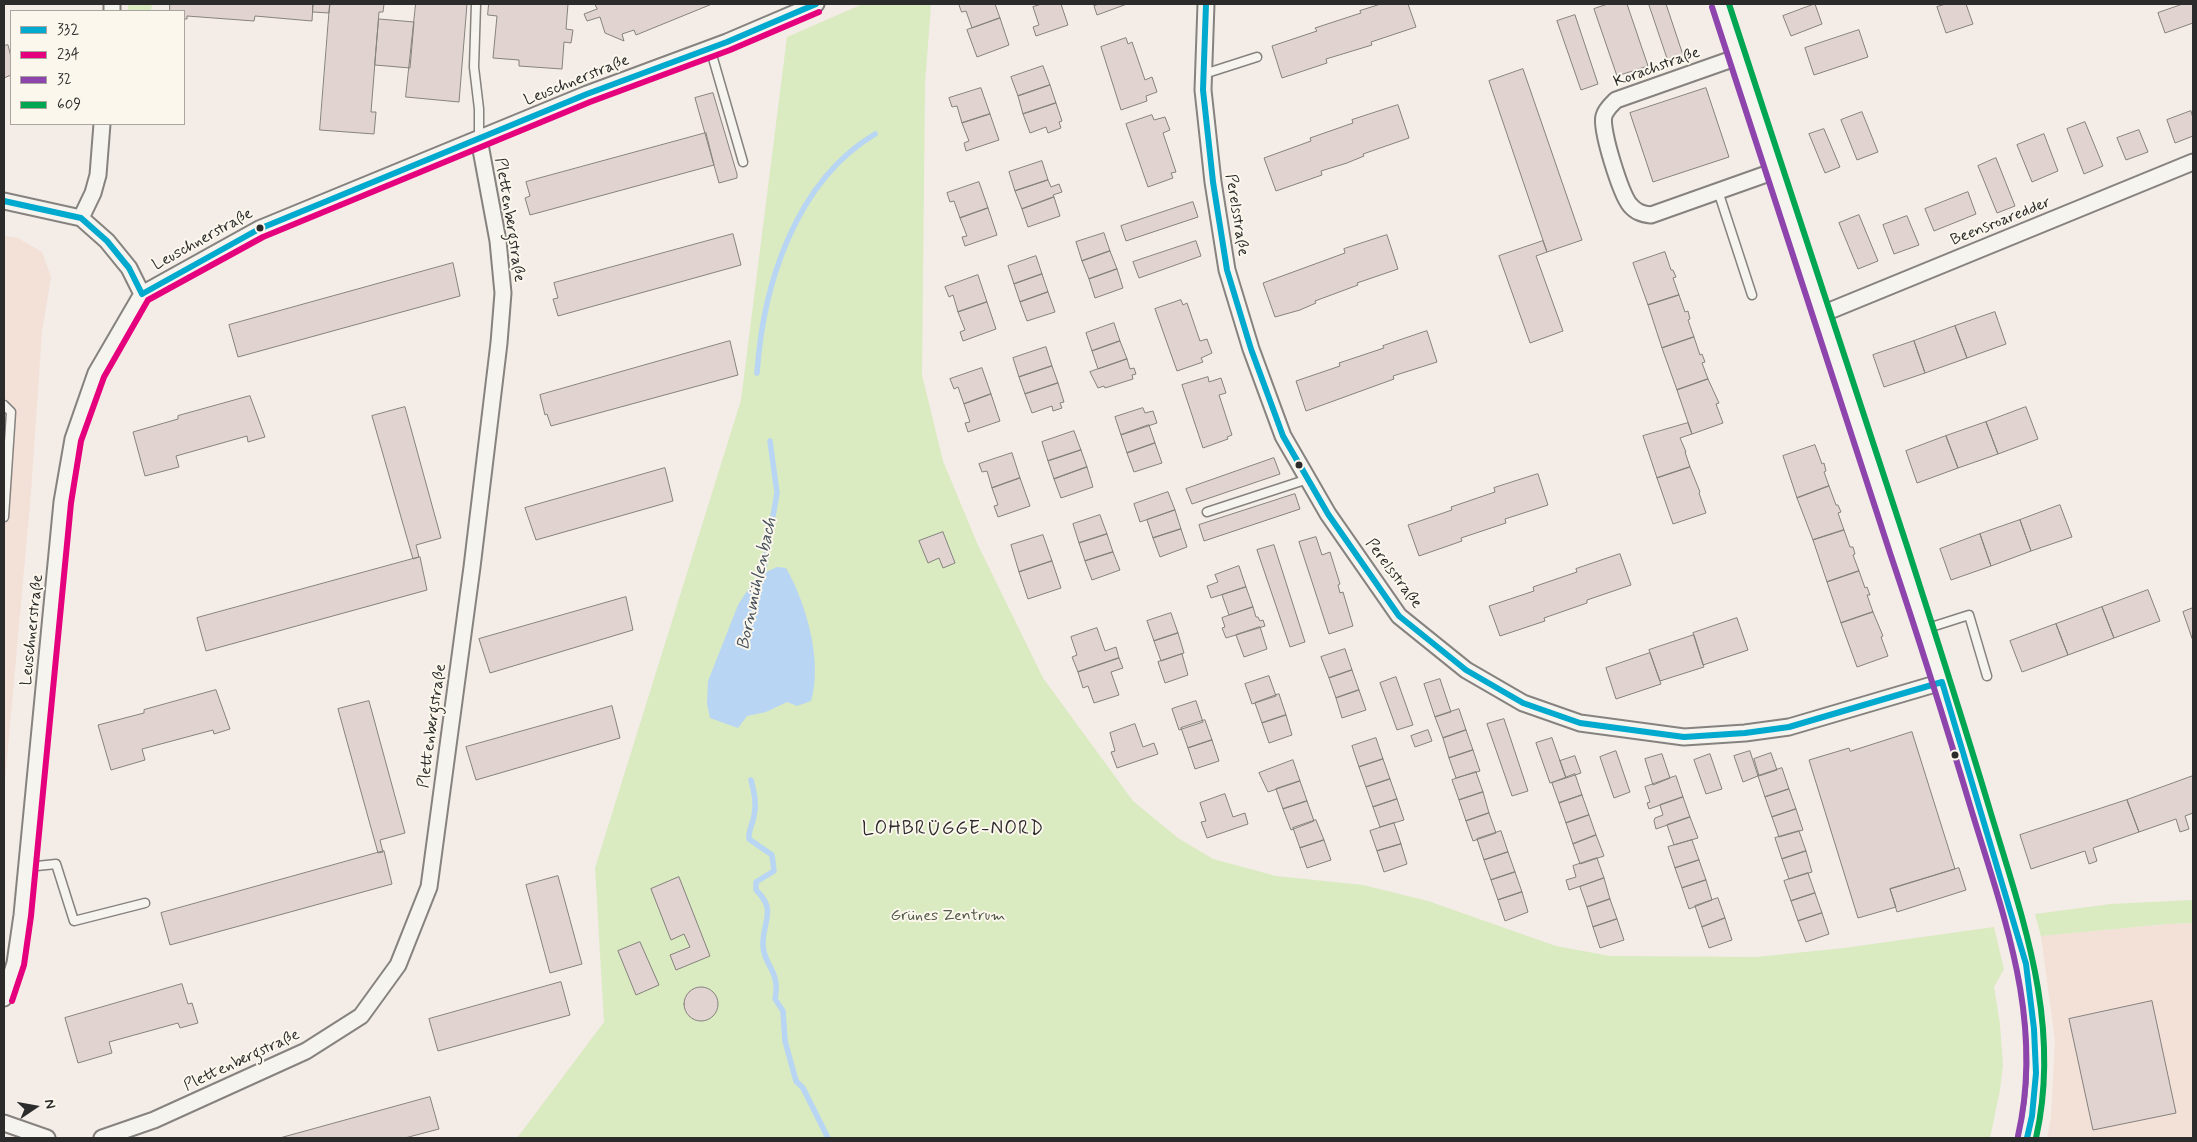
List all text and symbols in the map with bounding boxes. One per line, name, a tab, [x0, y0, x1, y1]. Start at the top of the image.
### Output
legend	[10, 10, 185, 125]
text: 332	[57, 20, 79, 40]
street label: Korachstraße	[1611, 44, 1703, 92]
text: 234	[57, 45, 80, 65]
street label: Leuschnerstraße	[522, 51, 632, 111]
text: 32	[57, 70, 72, 90]
text: 609	[57, 95, 81, 115]
street label: Plettenbergstraße	[490, 157, 528, 283]
street label: Perelsstraße	[1220, 173, 1252, 257]
street label: Beensroaredder	[1948, 193, 2054, 251]
street label: Leuschnerstraße	[150, 205, 256, 275]
unlabelled marker	[255, 223, 265, 233]
unlabelled marker	[1294, 460, 1304, 470]
water label: Bornmühlenbach	[733, 516, 783, 652]
street label: Perelsstraße	[1360, 535, 1426, 613]
street label: Leuschnerstraße	[18, 573, 48, 687]
street label: Plettenbergstraße	[415, 663, 451, 789]
unlabelled marker	[1950, 750, 1960, 760]
district label: LOHBRÜGGE-NORD	[861, 819, 1045, 841]
park label: Grünes Zentrum	[890, 907, 1006, 927]
street label: Plettenbergstraße	[181, 1026, 303, 1096]
north arrow	[10, 1082, 60, 1132]
text: N	[40, 1097, 59, 1110]

